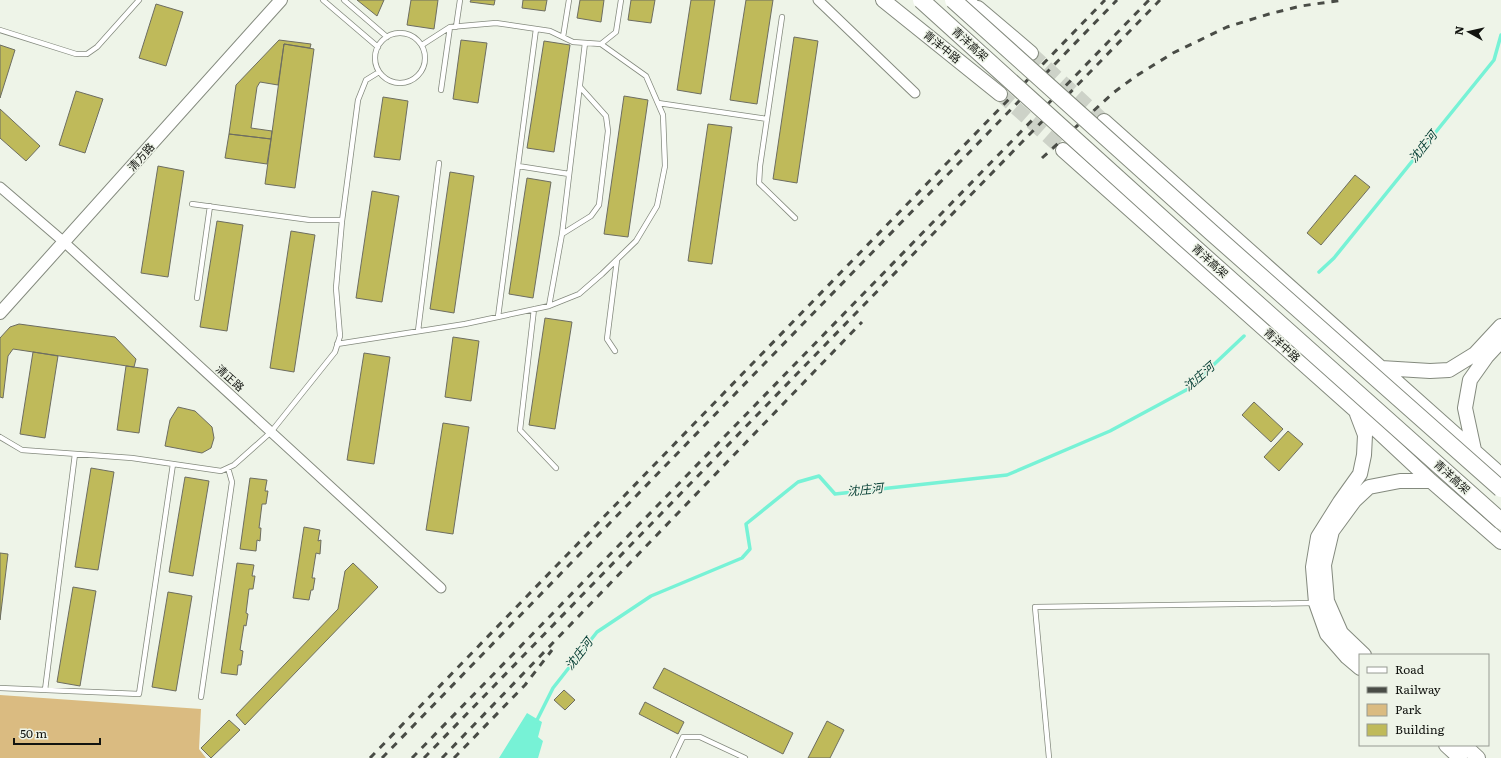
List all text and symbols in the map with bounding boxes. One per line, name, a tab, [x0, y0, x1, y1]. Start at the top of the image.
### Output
north arrow	[1449, 12, 1489, 52]
street label: 青洋高架	[949, 23, 992, 64]
text: N	[1450, 25, 1467, 36]
street label: 青洋中路	[920, 26, 965, 66]
water label: 沈庄河	[1404, 125, 1442, 166]
street label: 清方路	[123, 139, 157, 174]
street label: 青洋高架	[1189, 240, 1232, 281]
street label: 青洋中路	[1261, 324, 1304, 365]
water label: 沈庄河	[1179, 356, 1219, 395]
street label: 清正路	[213, 360, 248, 394]
street label: 青洋高架	[1431, 456, 1474, 497]
water label: 沈庄河	[846, 478, 886, 500]
water label: 沈庄河	[560, 632, 598, 673]
legend	[1359, 654, 1489, 746]
text: Road	[1395, 660, 1425, 678]
text: Railway	[1395, 680, 1441, 698]
text: Park	[1395, 700, 1422, 718]
scale bar	[14, 720, 100, 746]
text: Building	[1395, 720, 1445, 738]
text: 50 m	[20, 724, 47, 742]

